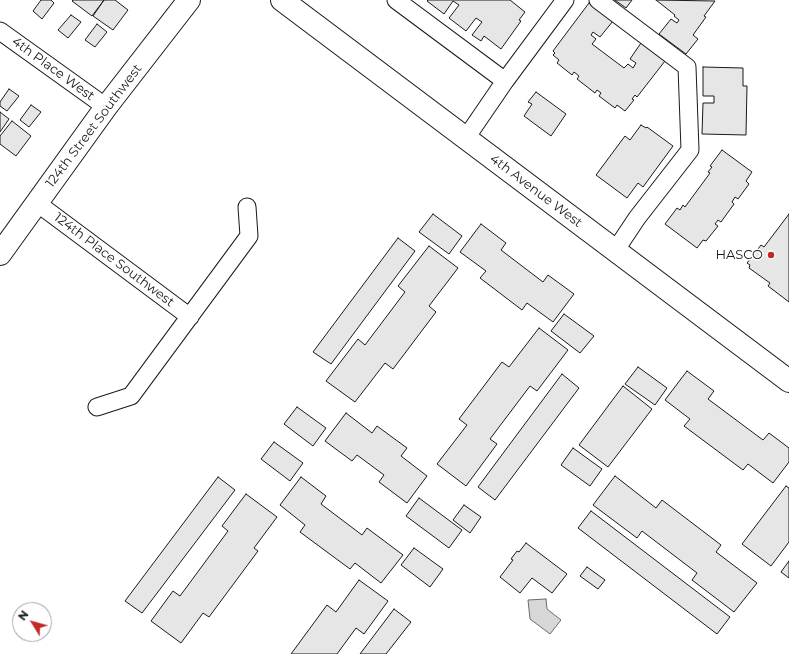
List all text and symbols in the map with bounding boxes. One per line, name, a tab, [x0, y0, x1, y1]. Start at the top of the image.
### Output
street label: 4th Place West	[9, 34, 97, 104]
street label: 124th Street Southwest	[43, 61, 145, 191]
street label: 4th Avenue West	[487, 151, 585, 231]
street label: 124th Place Southwest	[51, 210, 177, 310]
place label: HASCO	[715, 247, 763, 263]
marker: HASCO	[766, 250, 776, 260]
north arrow	[12, 602, 52, 642]
text: N	[15, 608, 31, 623]

